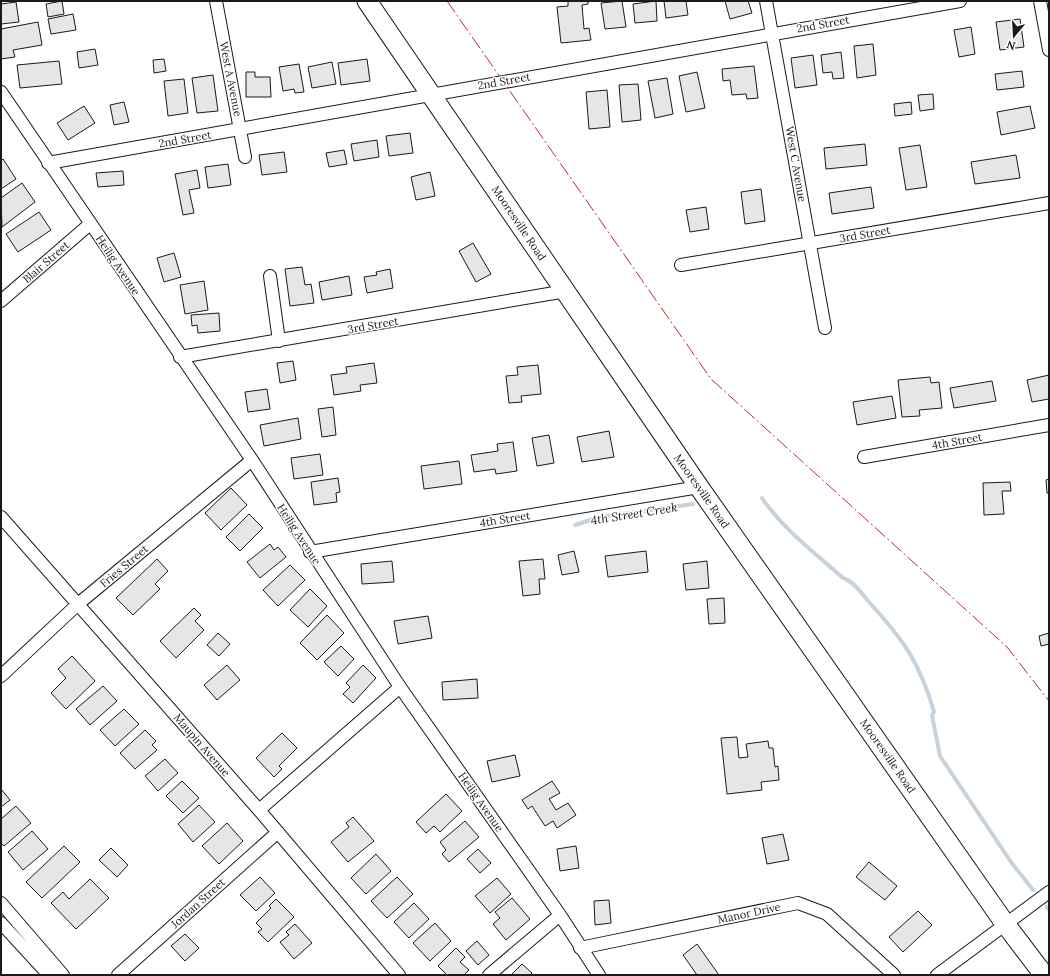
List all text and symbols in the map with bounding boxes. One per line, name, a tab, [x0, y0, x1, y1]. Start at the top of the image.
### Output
street label: 2nd Street	[796, 12, 851, 36]
north arrow	[994, 16, 1034, 56]
text: N	[1004, 37, 1017, 53]
street label: West A Avenue	[217, 40, 245, 118]
street label: 2nd Street	[477, 69, 532, 93]
street label: West C Avenue	[782, 125, 810, 203]
street label: 2nd Street	[158, 127, 213, 151]
street label: Mooresville Road	[489, 183, 550, 264]
street label: 3rd Street	[838, 223, 892, 245]
street label: Heilig Avenue	[93, 232, 143, 298]
street label: Blair Street	[20, 237, 73, 286]
street label: 3rd Street	[346, 314, 400, 336]
street label: 4th Street	[931, 430, 984, 452]
street label: Mooresville Road	[671, 451, 733, 531]
water label: 4th Street Creek	[590, 499, 678, 528]
street label: Heilig Avenue	[274, 501, 324, 567]
street label: 4th Street	[479, 508, 532, 530]
street label: Fries Street	[97, 541, 152, 590]
street label: Maupin Avenue	[171, 711, 233, 779]
street label: Mooresville Road	[857, 716, 919, 796]
street label: Heilig Avenue	[455, 769, 507, 835]
street label: Jordan Street	[167, 874, 229, 932]
street label: Manor Drive	[716, 899, 782, 927]

